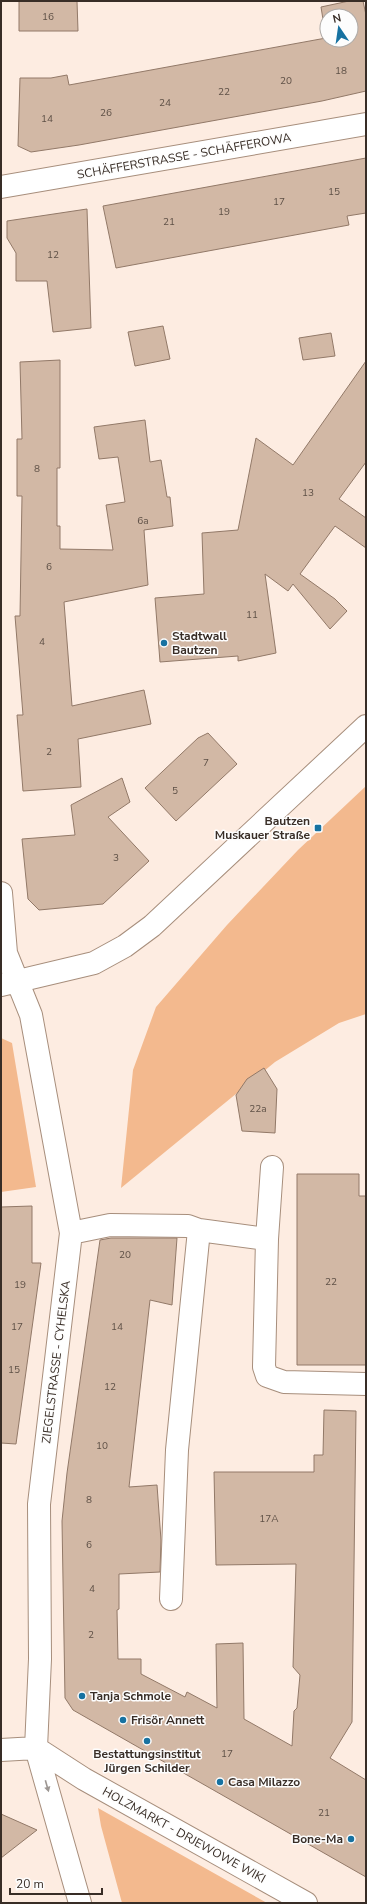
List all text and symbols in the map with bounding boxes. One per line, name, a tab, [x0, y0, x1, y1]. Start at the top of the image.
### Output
north arrow	[319, 8, 359, 48]
house number: 16	[42, 10, 54, 24]
text: N	[331, 11, 343, 27]
house number: 18	[335, 64, 347, 78]
house number: 20	[280, 74, 292, 88]
house number: 22	[218, 85, 230, 99]
house number: 24	[159, 96, 171, 110]
house number: 26	[100, 106, 112, 120]
house number: 14	[41, 112, 53, 126]
street label: SCHÄFFERSTRASSE - SCHÄFFEROWA	[76, 129, 293, 183]
house number: 15	[328, 185, 340, 199]
house number: 17	[273, 195, 285, 209]
house number: 19	[218, 205, 230, 219]
house number: 21	[163, 215, 175, 229]
house number: 12	[47, 248, 59, 262]
house number: 8	[34, 462, 40, 476]
house number: 13	[302, 486, 314, 500]
house number: 6a	[137, 514, 149, 528]
house number: 6	[46, 560, 52, 574]
house number: 11	[246, 608, 258, 622]
place label: Stadtwall Bautzen	[172, 628, 227, 658]
house number: 4	[39, 635, 45, 649]
marker: Stadtwall Bautzen	[159, 638, 169, 648]
house number: 2	[46, 745, 52, 759]
house number: 7	[203, 756, 209, 770]
house number: 5	[172, 784, 178, 798]
place label: Bautzen Muskauer Straße	[215, 813, 310, 843]
marker: Bautzen Muskauer Straße	[313, 823, 323, 833]
house number: 3	[113, 851, 119, 865]
house number: 22a	[249, 1102, 267, 1116]
house number: 20	[119, 1248, 131, 1262]
house number: 22	[325, 1275, 337, 1289]
house number: 19	[14, 1278, 26, 1292]
street label: ZIEGELSTRASSE - CYHELSKA	[38, 1279, 74, 1444]
house number: 17	[11, 1320, 23, 1334]
house number: 14	[111, 1320, 123, 1334]
house number: 15	[8, 1363, 20, 1377]
house number: 12	[104, 1380, 116, 1394]
house number: 10	[96, 1439, 108, 1453]
house number: 8	[86, 1493, 92, 1507]
house number: 17A	[259, 1512, 279, 1526]
house number: 6	[86, 1538, 92, 1552]
house number: 4	[89, 1582, 95, 1596]
house number: 2	[88, 1628, 94, 1642]
place label: Tanja Schmole	[90, 1688, 171, 1704]
marker: Tanja Schmole	[77, 1691, 87, 1701]
place label: Frisör Annett	[131, 1712, 205, 1728]
marker: Frisör Annett	[118, 1715, 128, 1725]
marker: Bestattungsinstitut Jürgen Schilder	[142, 1736, 152, 1746]
place label: Bestattungsinstitut Jürgen Schilder	[93, 1746, 201, 1776]
house number: 17	[221, 1747, 233, 1761]
place label: Casa Milazzo	[228, 1774, 300, 1790]
marker: Casa Milazzo	[215, 1777, 225, 1787]
one-way arrow	[44, 1780, 50, 1792]
street label: HOLZMARKT - DRJEWOWE WIKI	[99, 1783, 269, 1887]
house number: 21	[318, 1806, 330, 1820]
place label: Bone-Ma	[292, 1831, 343, 1847]
marker: Bone-Ma	[346, 1834, 356, 1844]
scale bar	[10, 1870, 102, 1896]
text: 20 m	[16, 1876, 44, 1892]

